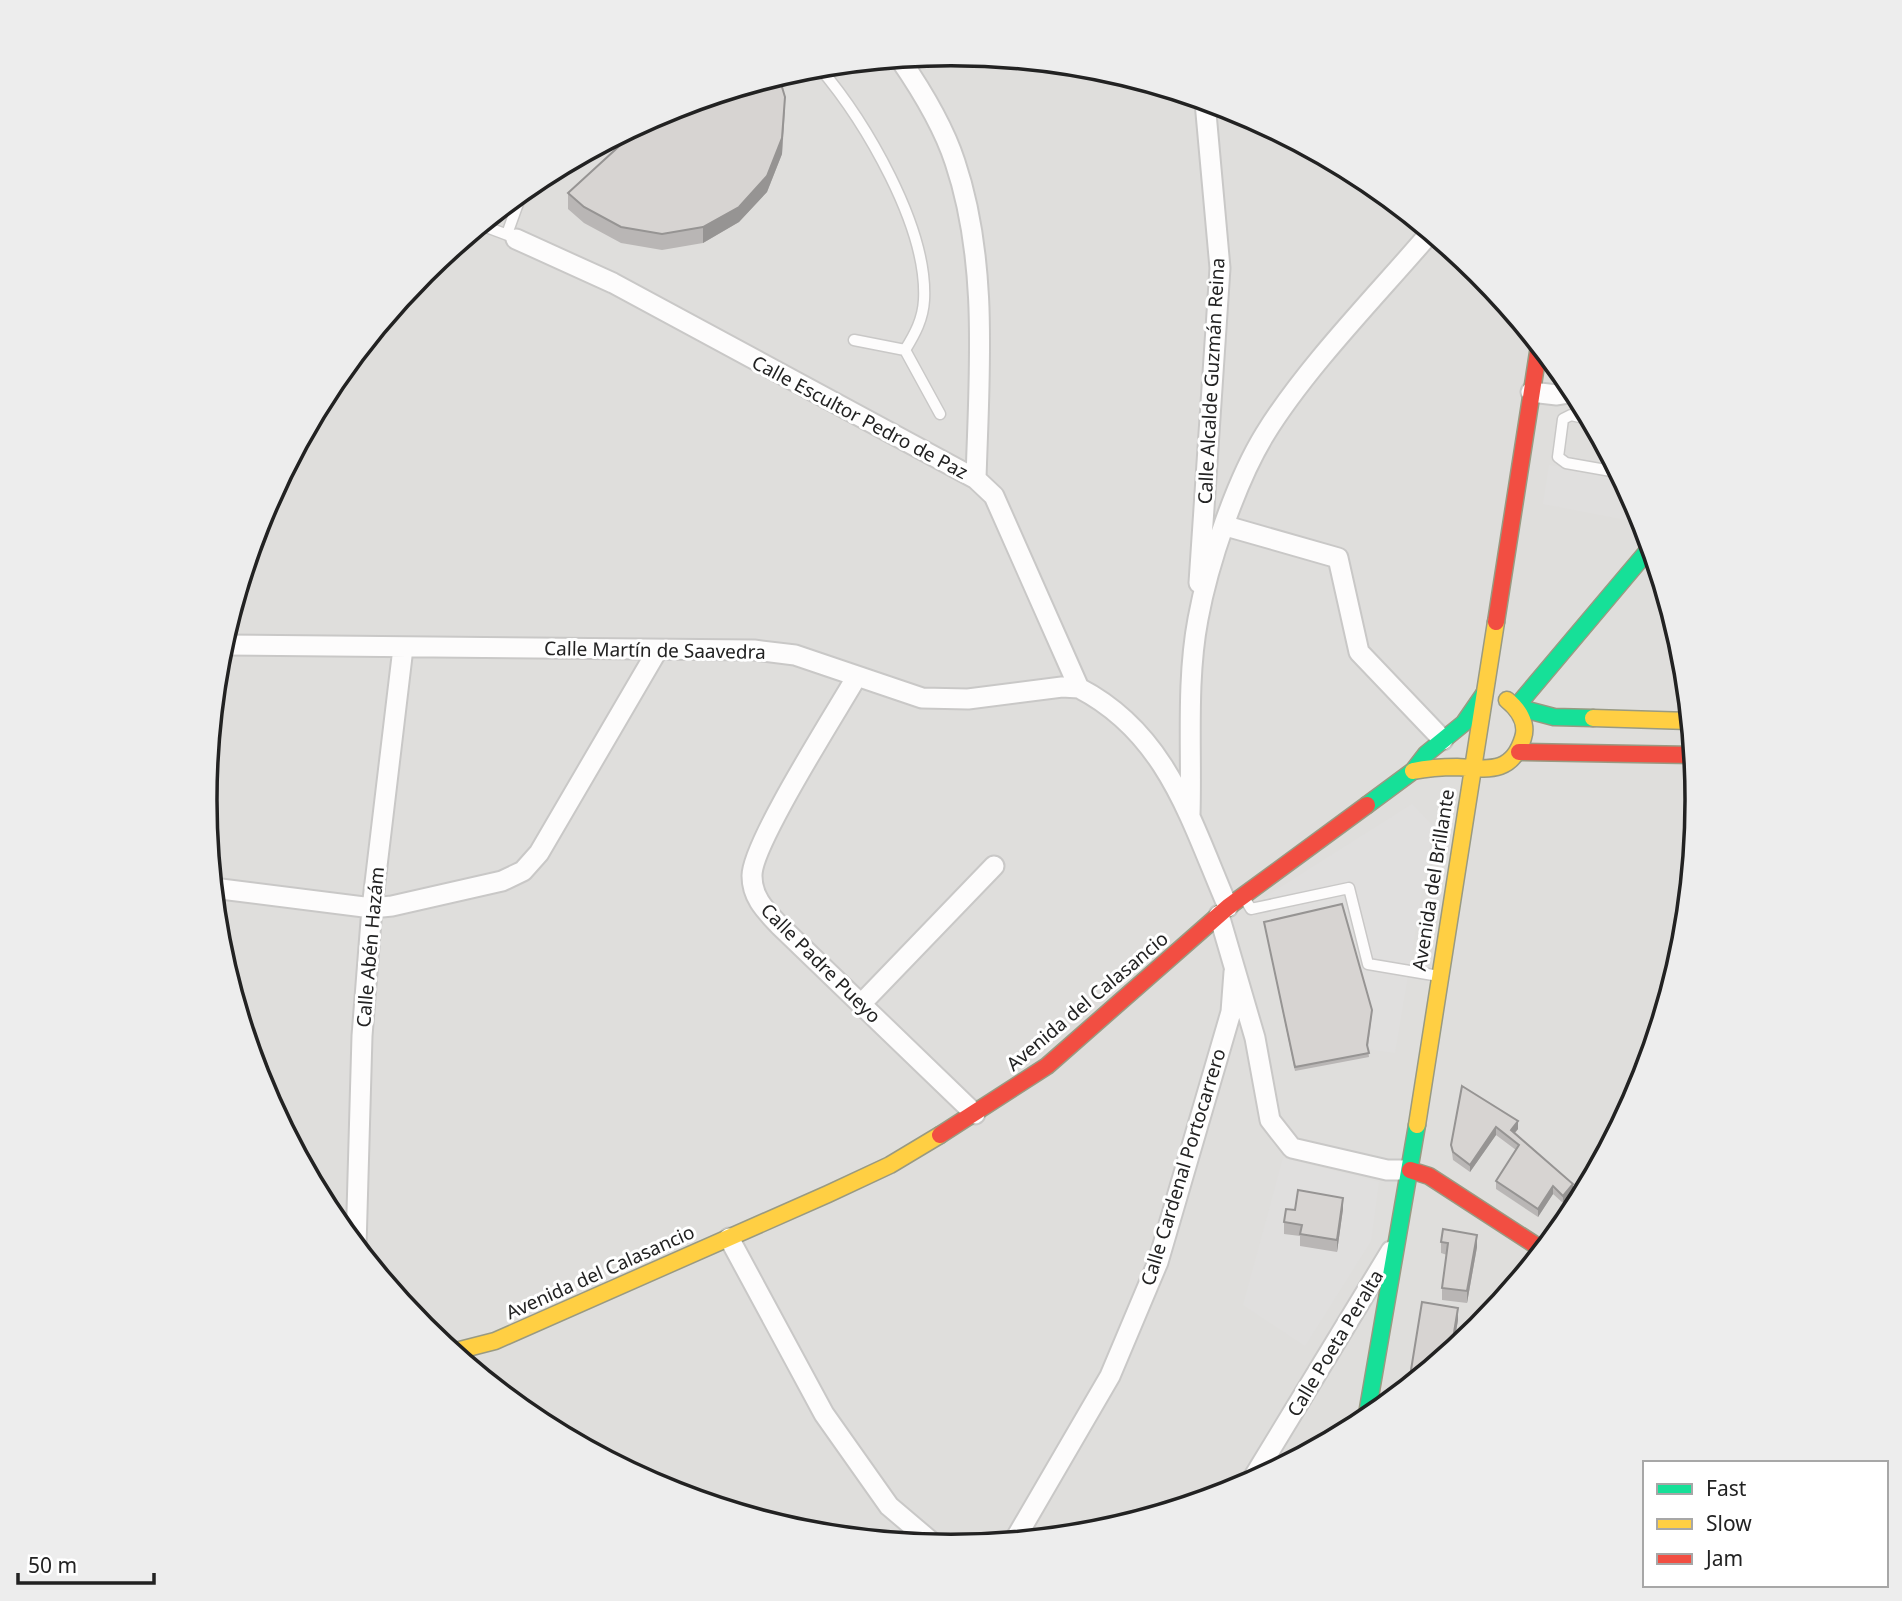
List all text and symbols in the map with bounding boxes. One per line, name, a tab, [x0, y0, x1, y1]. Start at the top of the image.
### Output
street label: Calle Alcalde Guzmán Reina	[1192, 257, 1230, 505]
street label: Calle Escultor Pedro de Paz	[748, 349, 973, 485]
street label: Calle Martín de Saavedra	[544, 635, 766, 665]
street label: Avenida del Brillante	[1406, 787, 1460, 973]
street label: Calle Abén Hazám	[350, 865, 390, 1029]
street label: Calle Padre Pueyo	[755, 897, 887, 1029]
street label: Avenida del Calasancio	[1001, 925, 1173, 1077]
street label: Calle Cardenal Portocarrero	[1134, 1045, 1232, 1289]
street label: Avenida del Calasancio	[502, 1219, 698, 1325]
street label: Calle Poeta Peralta	[1281, 1265, 1389, 1421]
legend	[1643, 1461, 1888, 1587]
text: Fast	[1706, 1474, 1747, 1502]
text: Slow	[1706, 1509, 1752, 1537]
scale bar	[18, 1542, 154, 1586]
text: Jam	[1704, 1544, 1743, 1572]
text: 50 m	[28, 1551, 77, 1579]

